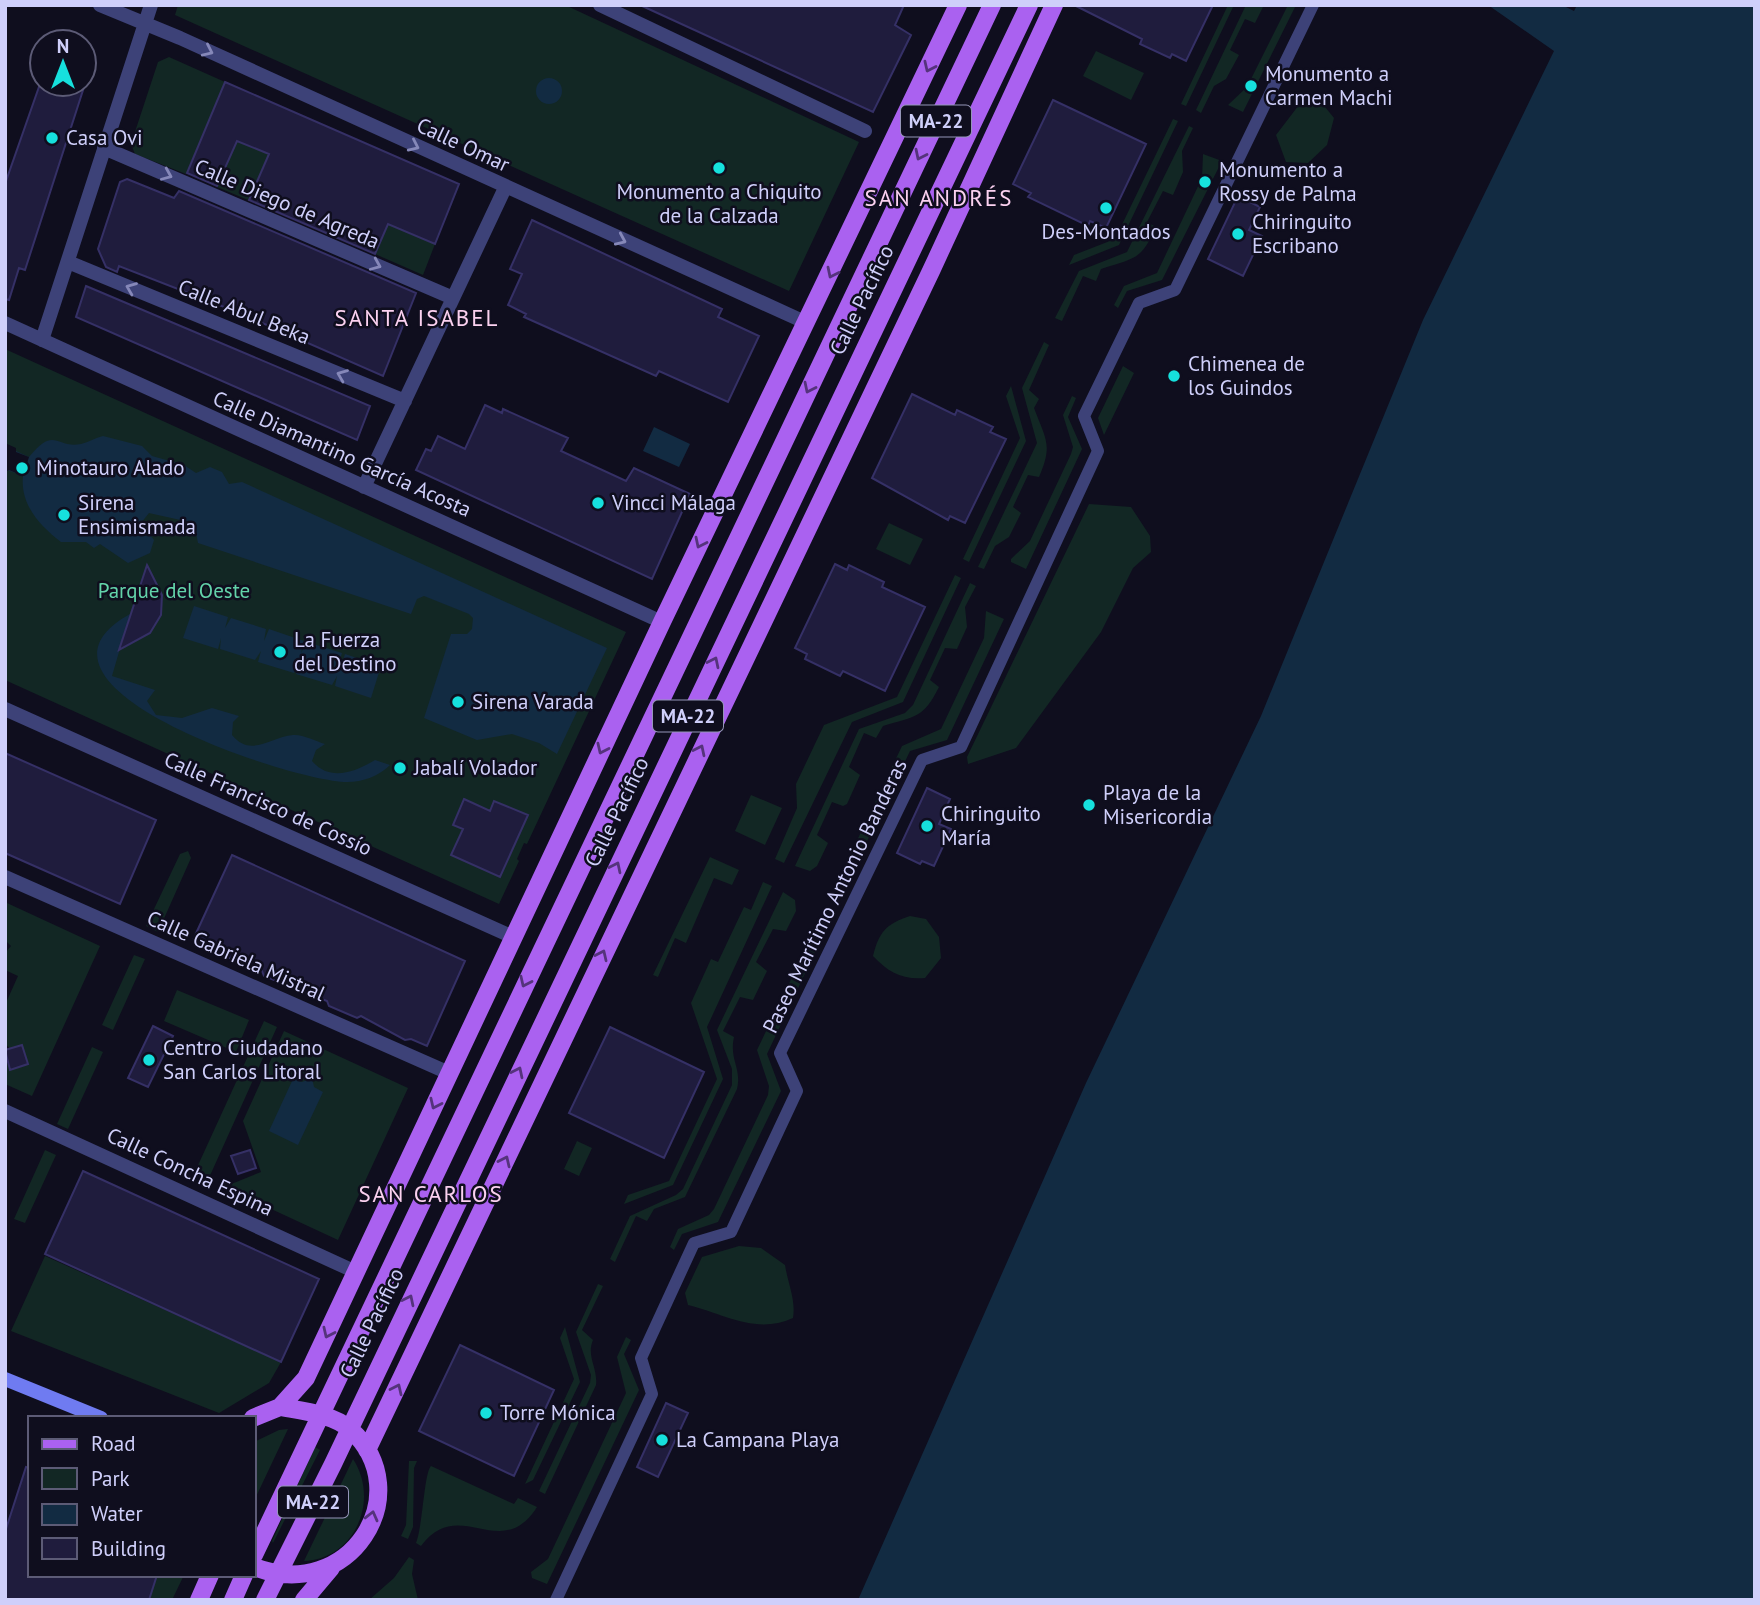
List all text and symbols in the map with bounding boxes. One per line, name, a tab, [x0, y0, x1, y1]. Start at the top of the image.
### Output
north arrow	[28, 28, 98, 98]
text: N	[57, 34, 69, 58]
one-way arrow	[200, 43, 213, 57]
one-way arrow	[923, 60, 937, 72]
place label: Monumento a Carmen Machi	[1265, 60, 1393, 111]
marker: Monumento a Carmen Machi	[1243, 78, 1259, 94]
road number: MA-22	[901, 105, 971, 136]
street label: Calle Omar	[412, 111, 514, 178]
place label: Casa Ovi	[66, 124, 143, 151]
marker: Casa Ovi	[44, 130, 60, 146]
one-way arrow	[407, 138, 419, 152]
one-way arrow	[914, 148, 928, 160]
street label: Calle Diego de Agreda	[191, 152, 384, 255]
place label: Monumento a Rossy de Palma	[1219, 156, 1357, 207]
marker: Monumento a Chiquito de la Calzada	[711, 160, 727, 176]
one-way arrow	[160, 167, 172, 181]
marker: Monumento a Rossy de Palma	[1197, 174, 1213, 190]
place label: Monumento a Chiquito de la Calzada	[616, 178, 822, 229]
district label: SAN ANDRÉS	[865, 183, 1013, 212]
marker: Des-Montados	[1098, 200, 1114, 216]
place label: Chiringuito Escribano	[1252, 208, 1352, 259]
place label: Des-Montados	[1041, 218, 1171, 245]
marker: Chiringuito Escribano	[1230, 226, 1246, 242]
one-way arrow	[614, 232, 626, 246]
street label: Calle Pacífico	[823, 241, 900, 359]
one-way arrow	[369, 257, 381, 271]
one-way arrow	[826, 266, 840, 278]
street label: Calle Abul Beka	[174, 273, 314, 350]
one-way arrow	[126, 282, 138, 296]
district label: SANTA ISABEL	[334, 303, 500, 332]
place label: Chimenea de los Guindos	[1188, 350, 1305, 401]
marker: Chimenea de los Guindos	[1166, 368, 1182, 384]
one-way arrow	[336, 369, 348, 383]
one-way arrow	[803, 381, 817, 393]
street label: Calle Diamantino García Acosta	[209, 384, 476, 523]
place label: Minotauro Alado	[36, 454, 185, 481]
marker: Minotauro Alado	[14, 460, 30, 476]
place label: Sirena Ensimismada	[78, 489, 196, 540]
place label: Vincci Málaga	[611, 489, 736, 516]
marker: Vincci Málaga	[590, 495, 606, 511]
marker: Sirena Ensimismada	[56, 507, 72, 523]
one-way arrow	[695, 536, 709, 548]
park label: Parque del Oeste	[98, 577, 250, 604]
place label: La Fuerza del Destino	[294, 626, 396, 677]
marker: La Fuerza del Destino	[272, 644, 288, 660]
one-way arrow	[706, 657, 720, 669]
place label: Sirena Varada	[472, 688, 594, 715]
marker: Sirena Varada	[450, 694, 466, 710]
road number: MA-22	[653, 701, 723, 732]
one-way arrow	[597, 742, 611, 754]
street label: Calle Francisco de Cossío	[160, 745, 376, 862]
one-way arrow	[692, 745, 706, 757]
street label: Calle Pacífico	[578, 753, 655, 871]
place label: Jabalí Volador	[413, 754, 537, 781]
street label: Paseo Marítimo Antonio Banderas	[756, 754, 913, 1037]
marker: Jabalí Volador	[392, 760, 408, 776]
place label: Playa de la Misericordia	[1103, 779, 1212, 830]
marker: Playa de la Misericordia	[1081, 797, 1097, 813]
place label: Chiringuito María	[941, 800, 1041, 851]
marker: Chiringuito María	[919, 818, 935, 834]
one-way arrow	[608, 862, 622, 874]
street label: Calle Gabriela Mistral	[143, 904, 330, 1007]
one-way arrow	[593, 950, 607, 962]
one-way arrow	[520, 975, 534, 987]
place label: Centro Ciudadano San Carlos Litoral	[163, 1034, 323, 1085]
marker: Centro Ciudadano San Carlos Litoral	[141, 1052, 157, 1068]
one-way arrow	[509, 1067, 523, 1079]
one-way arrow	[429, 1097, 443, 1109]
street label: Calle Concha Espina	[103, 1121, 278, 1222]
one-way arrow	[497, 1156, 511, 1168]
district label: SAN CARLOS	[358, 1179, 504, 1208]
street label: Calle Pacífico	[333, 1264, 410, 1382]
one-way arrow	[401, 1295, 415, 1307]
one-way arrow	[322, 1325, 336, 1338]
one-way arrow	[389, 1384, 403, 1396]
place label: Torre Mónica	[500, 1399, 616, 1426]
marker: Torre Mónica	[478, 1405, 494, 1421]
legend	[28, 1416, 256, 1577]
place label: La Campana Playa	[676, 1426, 839, 1453]
text: Road	[91, 1430, 135, 1457]
marker: La Campana Playa	[654, 1432, 670, 1448]
text: Park	[91, 1465, 130, 1492]
road number: MA-22	[278, 1486, 348, 1518]
text: Water	[91, 1500, 143, 1527]
one-way arrow	[364, 1510, 378, 1522]
text: Building	[91, 1535, 166, 1562]

